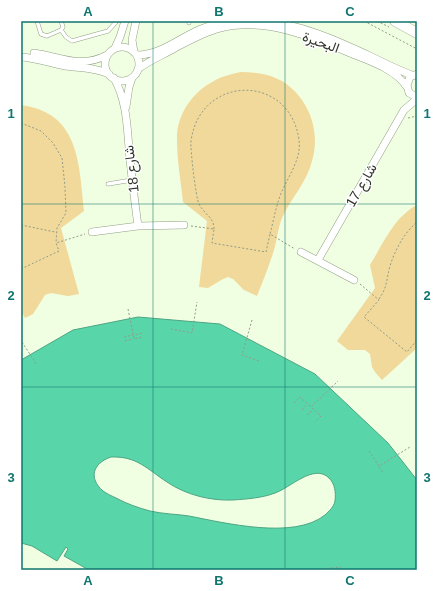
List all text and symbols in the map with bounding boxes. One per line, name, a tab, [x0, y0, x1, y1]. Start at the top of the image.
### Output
text: A	[83, 4, 93, 19]
text: B	[214, 4, 224, 19]
text: C	[345, 4, 355, 19]
street label: البحيرة	[300, 28, 342, 57]
text: 1	[7, 106, 15, 121]
text: 1	[423, 106, 431, 121]
street label: شارع 18	[120, 144, 145, 194]
street label: شارع 17	[342, 160, 382, 211]
text: 2	[7, 288, 15, 303]
text: 2	[423, 288, 431, 303]
text: 3	[7, 470, 15, 485]
text: 3	[423, 470, 431, 485]
text: A	[83, 573, 93, 588]
text: B	[214, 573, 224, 588]
text: C	[345, 573, 355, 588]

